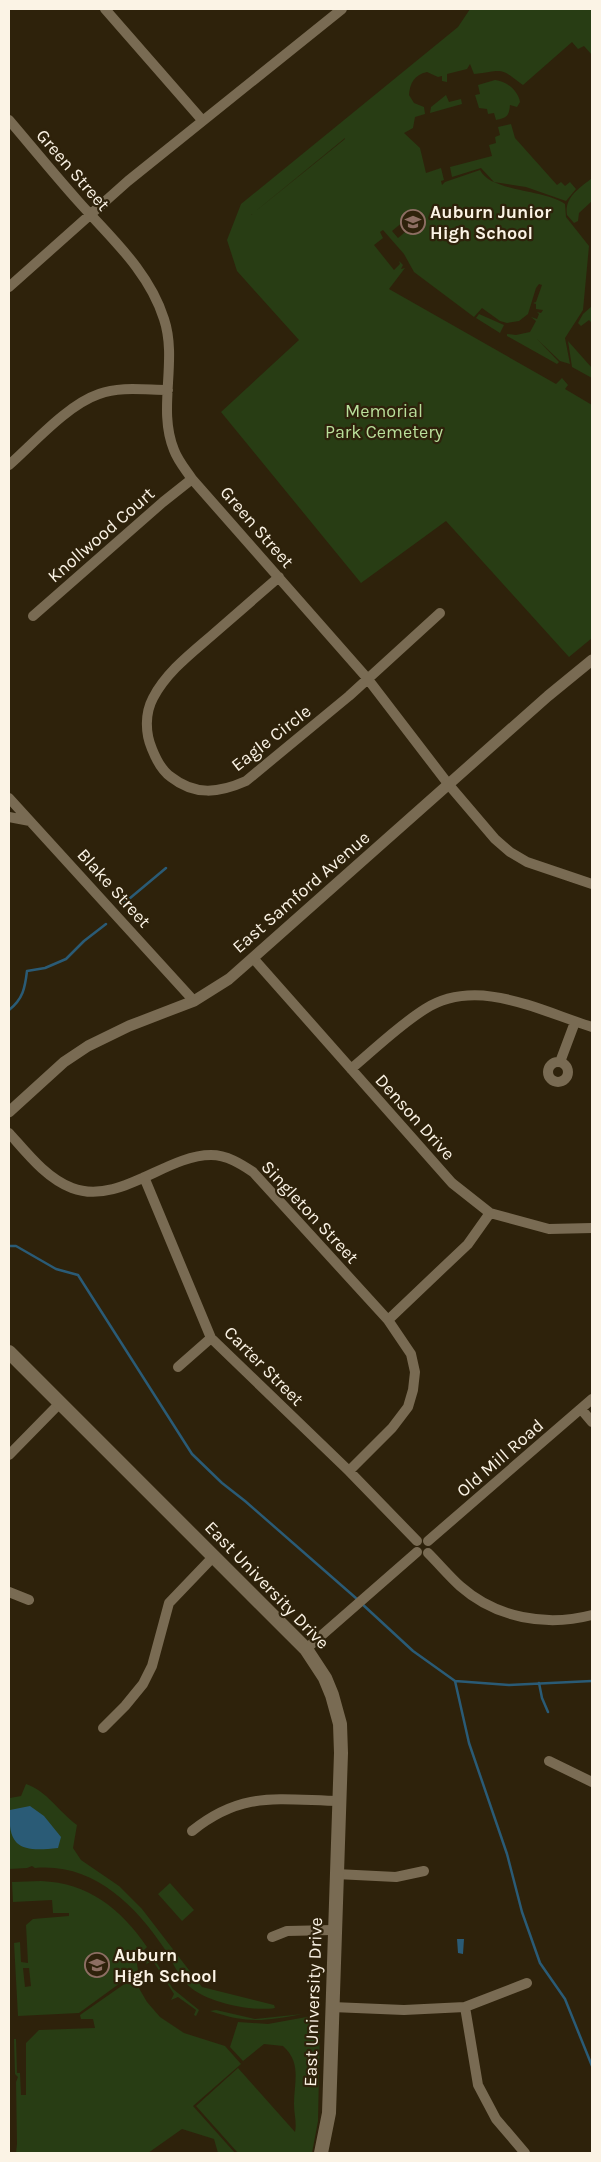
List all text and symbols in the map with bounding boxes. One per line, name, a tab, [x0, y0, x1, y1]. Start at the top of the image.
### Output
street label: Green Street	[32, 125, 115, 216]
place label: Auburn Junior High School	[430, 201, 551, 244]
school or university icon: Auburn Junior High School	[400, 209, 426, 235]
park label: Memorial Park Cemetery	[325, 400, 444, 443]
street label: Knollwood Court	[43, 482, 159, 587]
street label: Green Street	[216, 482, 299, 573]
street label: Eagle Circle	[227, 700, 315, 776]
street label: East Samford Avenue	[228, 826, 374, 958]
street label: Blake Street	[73, 844, 156, 932]
street label: Denson Drive	[371, 1069, 459, 1165]
street label: Singleton Street	[257, 1156, 363, 1268]
street label: Carter Street	[220, 1322, 309, 1411]
street label: Old Mill Road	[452, 1414, 548, 1502]
street label: East University Drive	[200, 1516, 334, 1654]
street label: East University Drive	[299, 1917, 327, 2087]
place label: Auburn High School	[114, 1944, 217, 1987]
school or university icon: Auburn High School	[84, 1952, 110, 1978]

